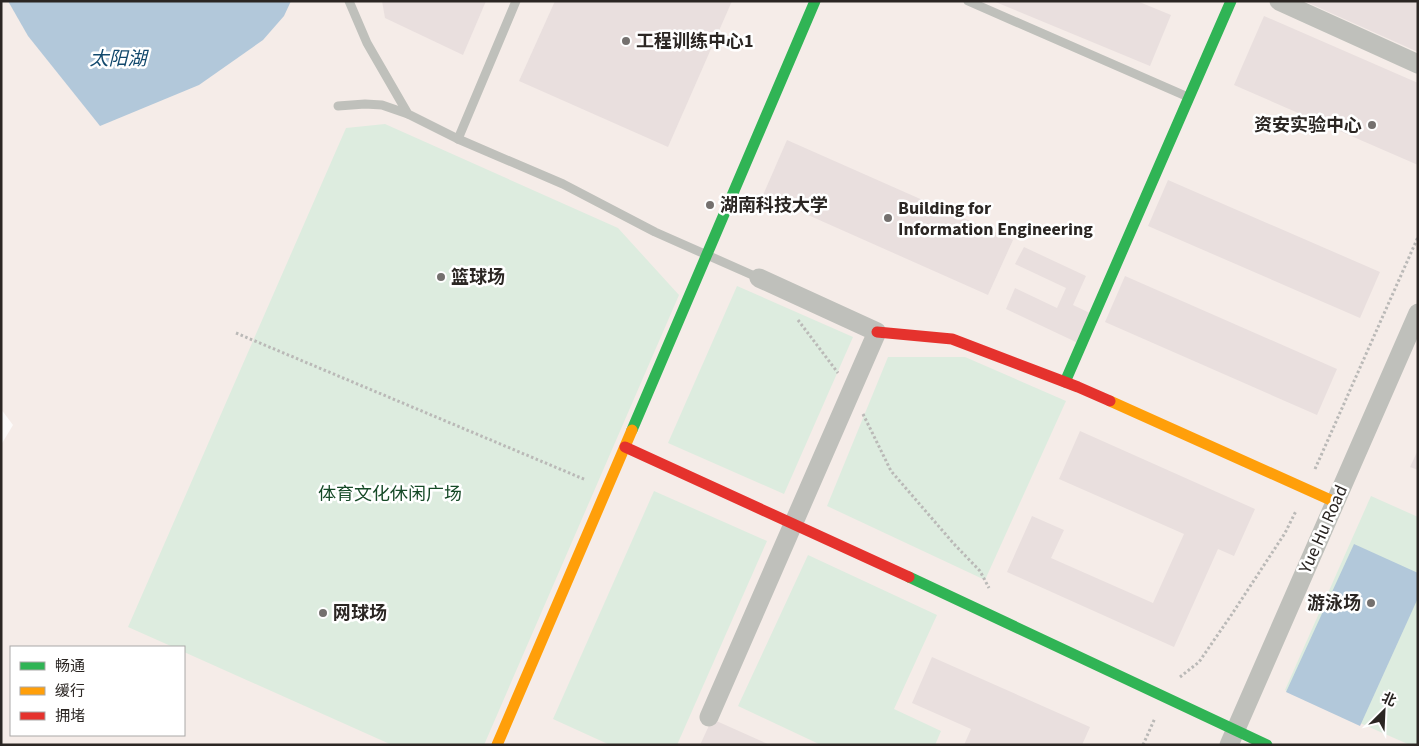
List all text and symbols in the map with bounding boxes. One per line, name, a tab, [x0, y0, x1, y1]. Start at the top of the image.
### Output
place label: 工程训练中心1	[636, 29, 754, 54]
marker: 工程训练中心1	[620, 35, 632, 47]
water label: 太阳湖	[89, 46, 149, 73]
place label: 资安实验中心	[1254, 113, 1362, 138]
marker: 资安实验中心	[1366, 119, 1378, 131]
place label: 湖南科技大学	[720, 193, 828, 218]
place label: Building for Information Engineering	[898, 196, 1093, 242]
marker: 湖南科技大学	[704, 199, 716, 211]
marker: Building for Information Engineering	[882, 212, 894, 224]
place label: 篮球场	[451, 265, 505, 290]
marker: 篮球场	[435, 271, 447, 283]
street label: Yue Hu Road	[1293, 481, 1354, 578]
park label: 体育文化休闲广场	[318, 482, 462, 507]
place label: 游泳场	[1307, 591, 1361, 616]
marker: 游泳场	[1365, 597, 1377, 609]
place label: 网球场	[333, 601, 387, 626]
marker: 网球场	[317, 607, 329, 619]
legend	[10, 646, 185, 736]
text: 畅通	[55, 656, 85, 677]
text: 缓行	[55, 681, 85, 702]
north arrow	[1359, 686, 1409, 736]
text: 北	[1378, 688, 1399, 712]
text: 拥堵	[55, 706, 85, 727]

